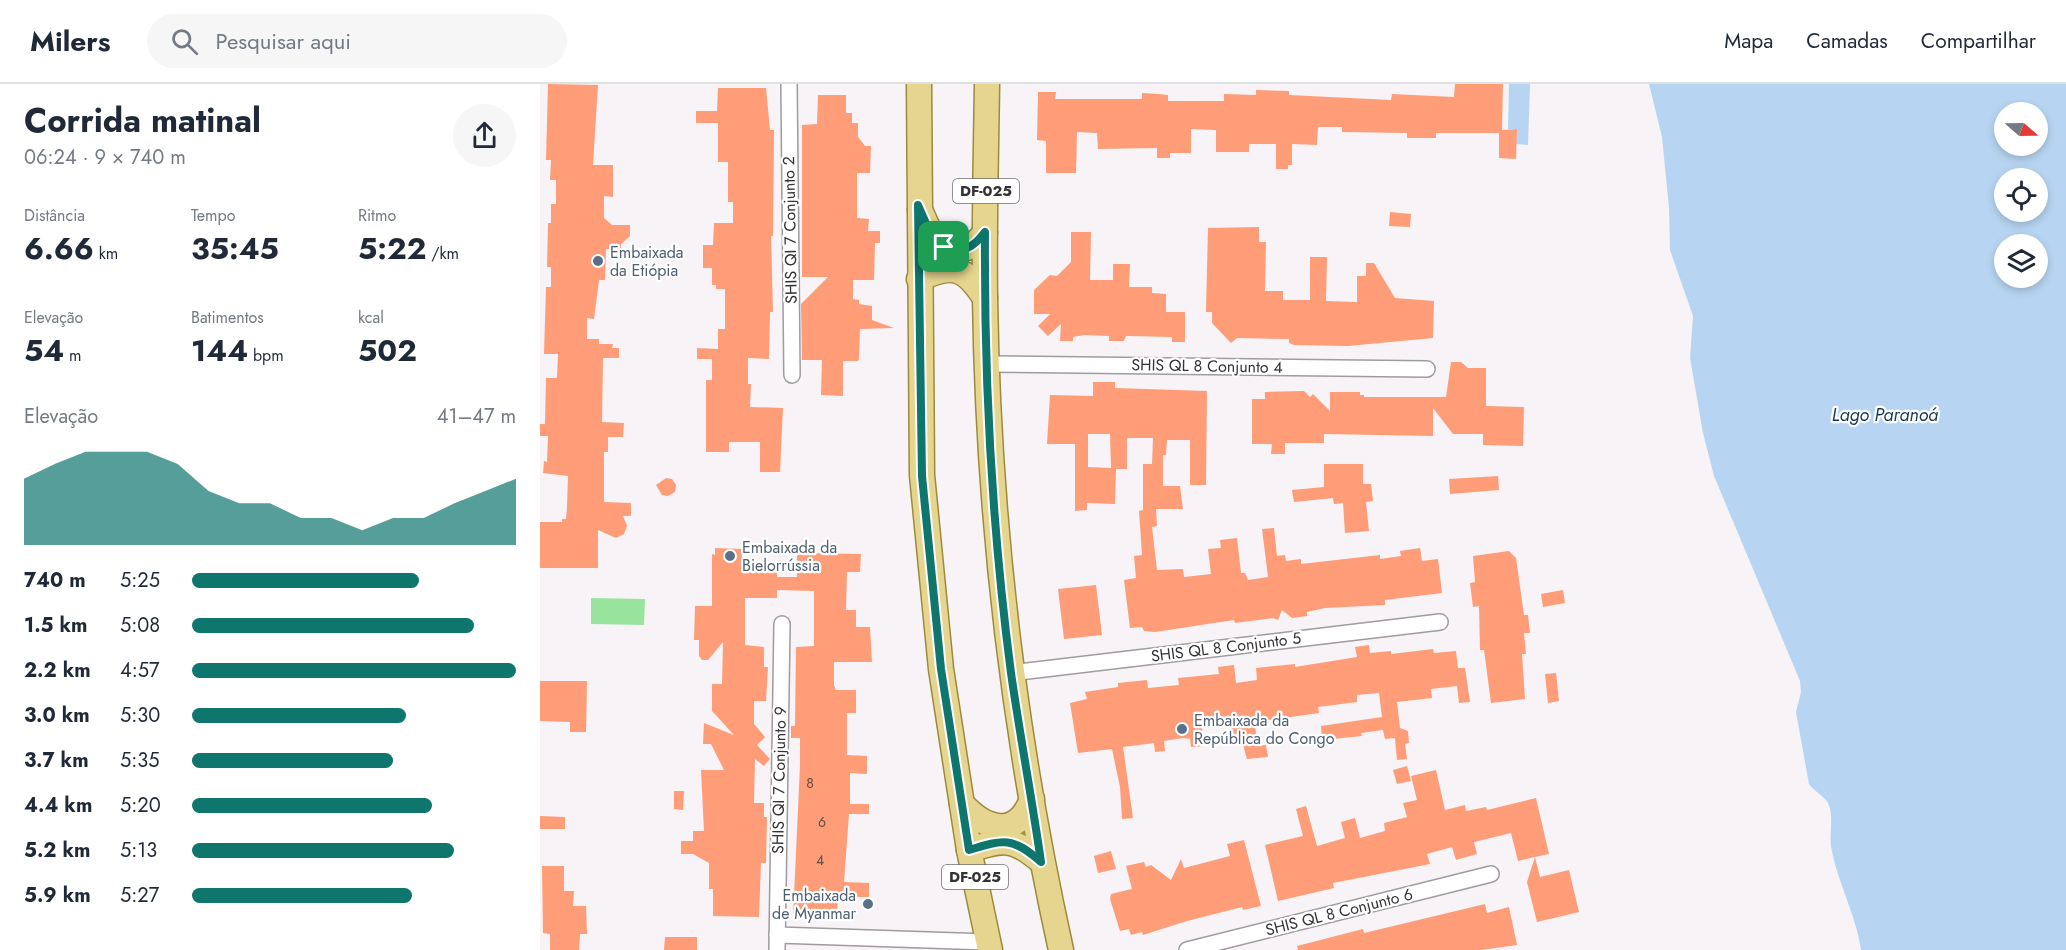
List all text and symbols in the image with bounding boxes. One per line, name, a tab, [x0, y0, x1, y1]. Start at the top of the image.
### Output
search box	[147, 14, 567, 68]
text: Milers	[30, 21, 111, 62]
icon: search	[168, 25, 201, 58]
text: Pesquisar aqui	[216, 25, 351, 57]
text: Mapa	[1724, 26, 1773, 56]
text: Camadas	[1806, 26, 1888, 56]
text: Compartilhar	[1921, 26, 2036, 56]
text: Corrida matinal	[24, 97, 261, 144]
north arrow	[1994, 102, 2048, 156]
map controls	[1994, 102, 2048, 288]
button: share	[453, 104, 516, 167]
text: 06:24 · 9 × 740 m	[24, 143, 186, 172]
street label: SHIS QI 7 Conjunto 2	[777, 156, 803, 304]
button: locate	[1994, 168, 2048, 222]
road number: DF-025	[953, 179, 1019, 203]
text: Distância	[24, 204, 85, 227]
text: Tempo	[191, 204, 235, 227]
text: Ritmo	[358, 204, 396, 227]
pin	[918, 221, 969, 272]
text: 6.66	[24, 227, 94, 270]
text: 35:45	[191, 227, 279, 270]
text: 5:22	[358, 227, 426, 270]
icon: arrive	[927, 230, 960, 263]
button: layers	[1994, 234, 2048, 288]
place label: Embaixada da Etiópia	[610, 241, 684, 282]
text: km	[94, 242, 118, 265]
text: /km	[426, 242, 459, 265]
marker: Embaixada da Etiópia	[591, 254, 605, 268]
text: Elevação	[24, 306, 83, 329]
text: Batimentos	[191, 306, 264, 329]
text: kcal	[358, 306, 384, 329]
text: 54	[24, 329, 64, 372]
text: 144	[191, 329, 248, 372]
text: 502	[358, 329, 417, 372]
text: m	[64, 344, 82, 367]
text: bpm	[248, 344, 284, 367]
street label: SHIS QL 8 Conjunto 4	[1131, 353, 1283, 379]
text: Elevação	[24, 402, 98, 431]
text: 41–47 m	[437, 402, 516, 431]
water label: Lago Paranoá	[1832, 402, 1938, 428]
place label: Embaixada da Bielorrússia	[742, 536, 837, 577]
marker: Embaixada da Bielorrússia	[723, 549, 737, 563]
text: 740 m	[24, 566, 86, 595]
text: 5:25	[120, 566, 160, 595]
text: 1.5 km	[24, 611, 87, 640]
text: 5:08	[120, 611, 160, 640]
street label: SHIS QL 8 Conjunto 5	[1150, 626, 1302, 668]
text: 2.2 km	[24, 656, 91, 685]
text: 4:57	[120, 656, 159, 685]
text: 3.0 km	[24, 701, 90, 730]
text: 5:30	[120, 701, 160, 730]
street label: SHIS QI 7 Conjunto 9	[766, 706, 792, 854]
place label: Embaixada da República do Congo	[1194, 709, 1335, 750]
marker: Embaixada da República do Congo	[1175, 722, 1189, 736]
text: 3.7 km	[24, 746, 89, 775]
text: 5:35	[120, 746, 159, 775]
house number: 8	[806, 773, 814, 793]
text: 4.4 km	[24, 791, 92, 820]
text: 5:20	[120, 791, 161, 820]
house number: 6	[818, 812, 826, 832]
text: 5.2 km	[24, 836, 90, 865]
text: 5:13	[120, 836, 157, 865]
house number: 4	[816, 850, 824, 870]
road number: DF-025	[942, 865, 1008, 889]
text: 5.9 km	[24, 881, 91, 910]
text: 5:27	[120, 881, 159, 910]
street label: SHIS QL 8 Conjunto 6	[1263, 883, 1415, 941]
place label: Embaixada de Myanmar	[772, 884, 857, 925]
marker: Embaixada de Myanmar	[861, 897, 875, 911]

